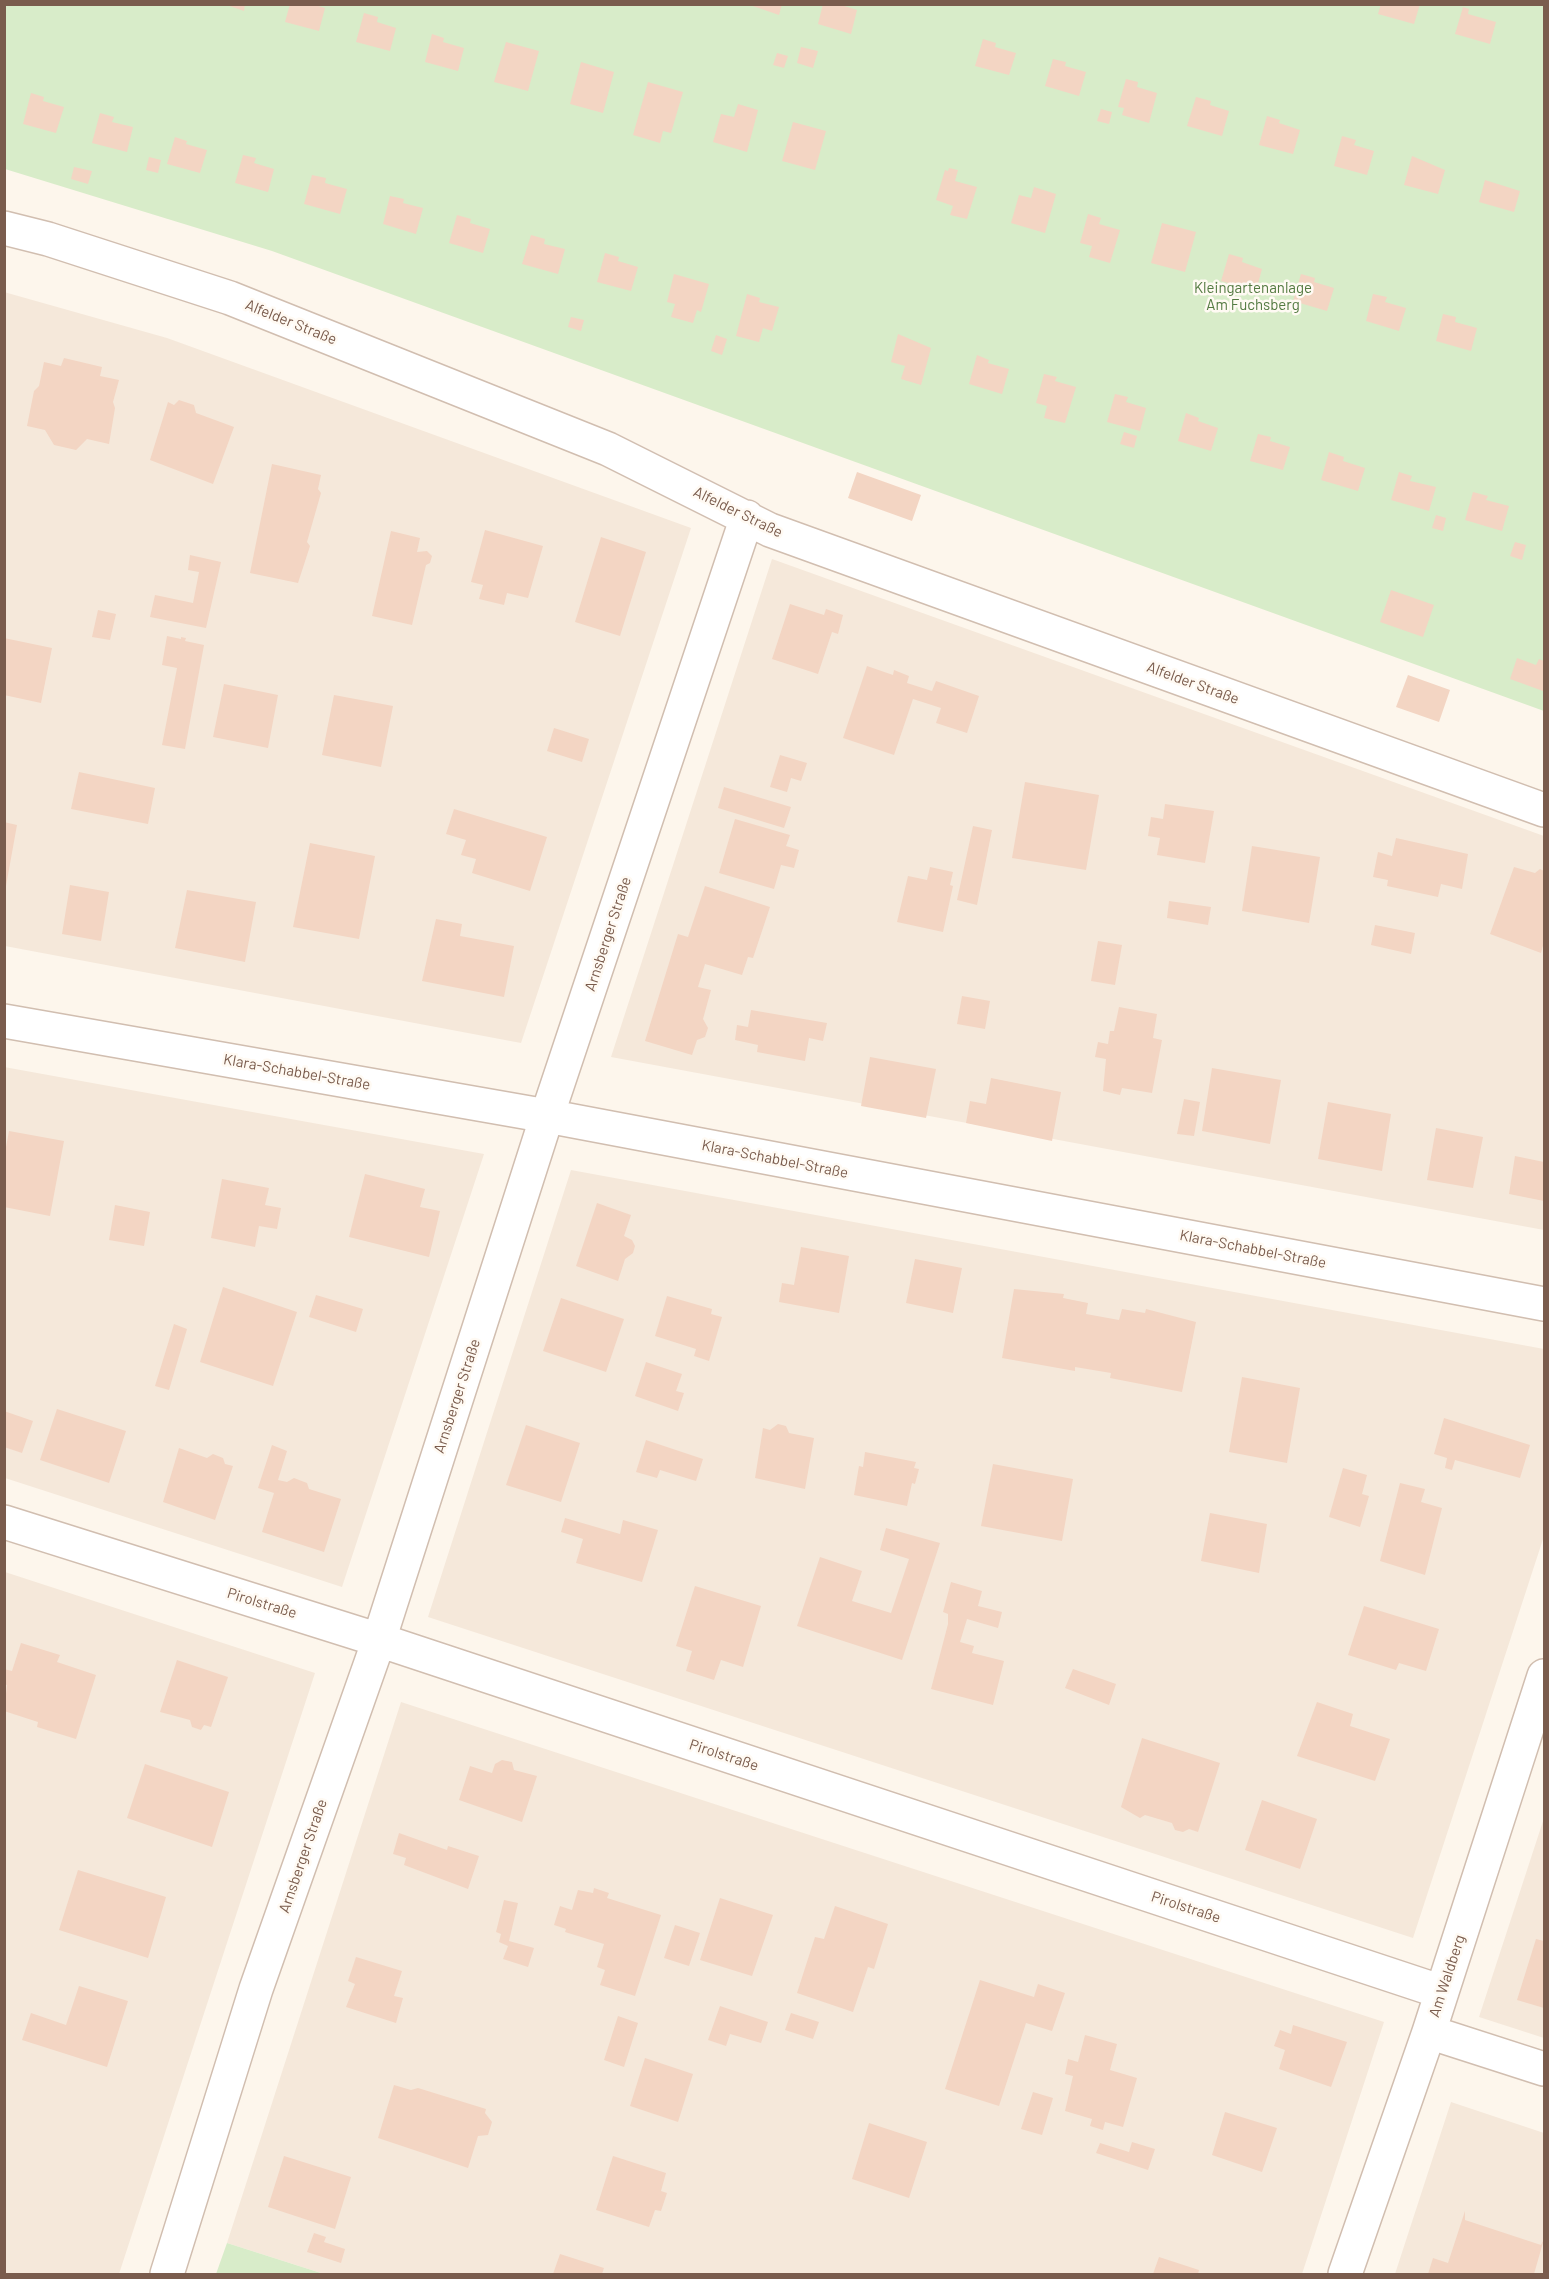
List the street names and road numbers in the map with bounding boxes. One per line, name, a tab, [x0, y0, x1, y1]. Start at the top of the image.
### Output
street label: Alfelder Straße	[243, 295, 339, 349]
street label: Alfelder Straße	[690, 483, 786, 541]
street label: Alfelder Straße	[1144, 658, 1242, 708]
street label: Arnsberger Straße	[581, 874, 635, 994]
street label: Klara-Schabbel-Straße	[222, 1050, 372, 1094]
street label: Klara-Schabbel-Straße	[700, 1136, 850, 1182]
street label: Klara-Schabbel-Straße	[1178, 1226, 1328, 1272]
street label: Arnsberger Straße	[430, 1336, 484, 1456]
street label: Pirolstraße	[225, 1584, 299, 1622]
street label: Pirolstraße	[687, 1735, 761, 1775]
street label: Arnsberger Straße	[275, 1797, 331, 1915]
street label: Pirolstraße	[1149, 1887, 1223, 1927]
street label: Am Waldberg	[1425, 1932, 1469, 2020]

